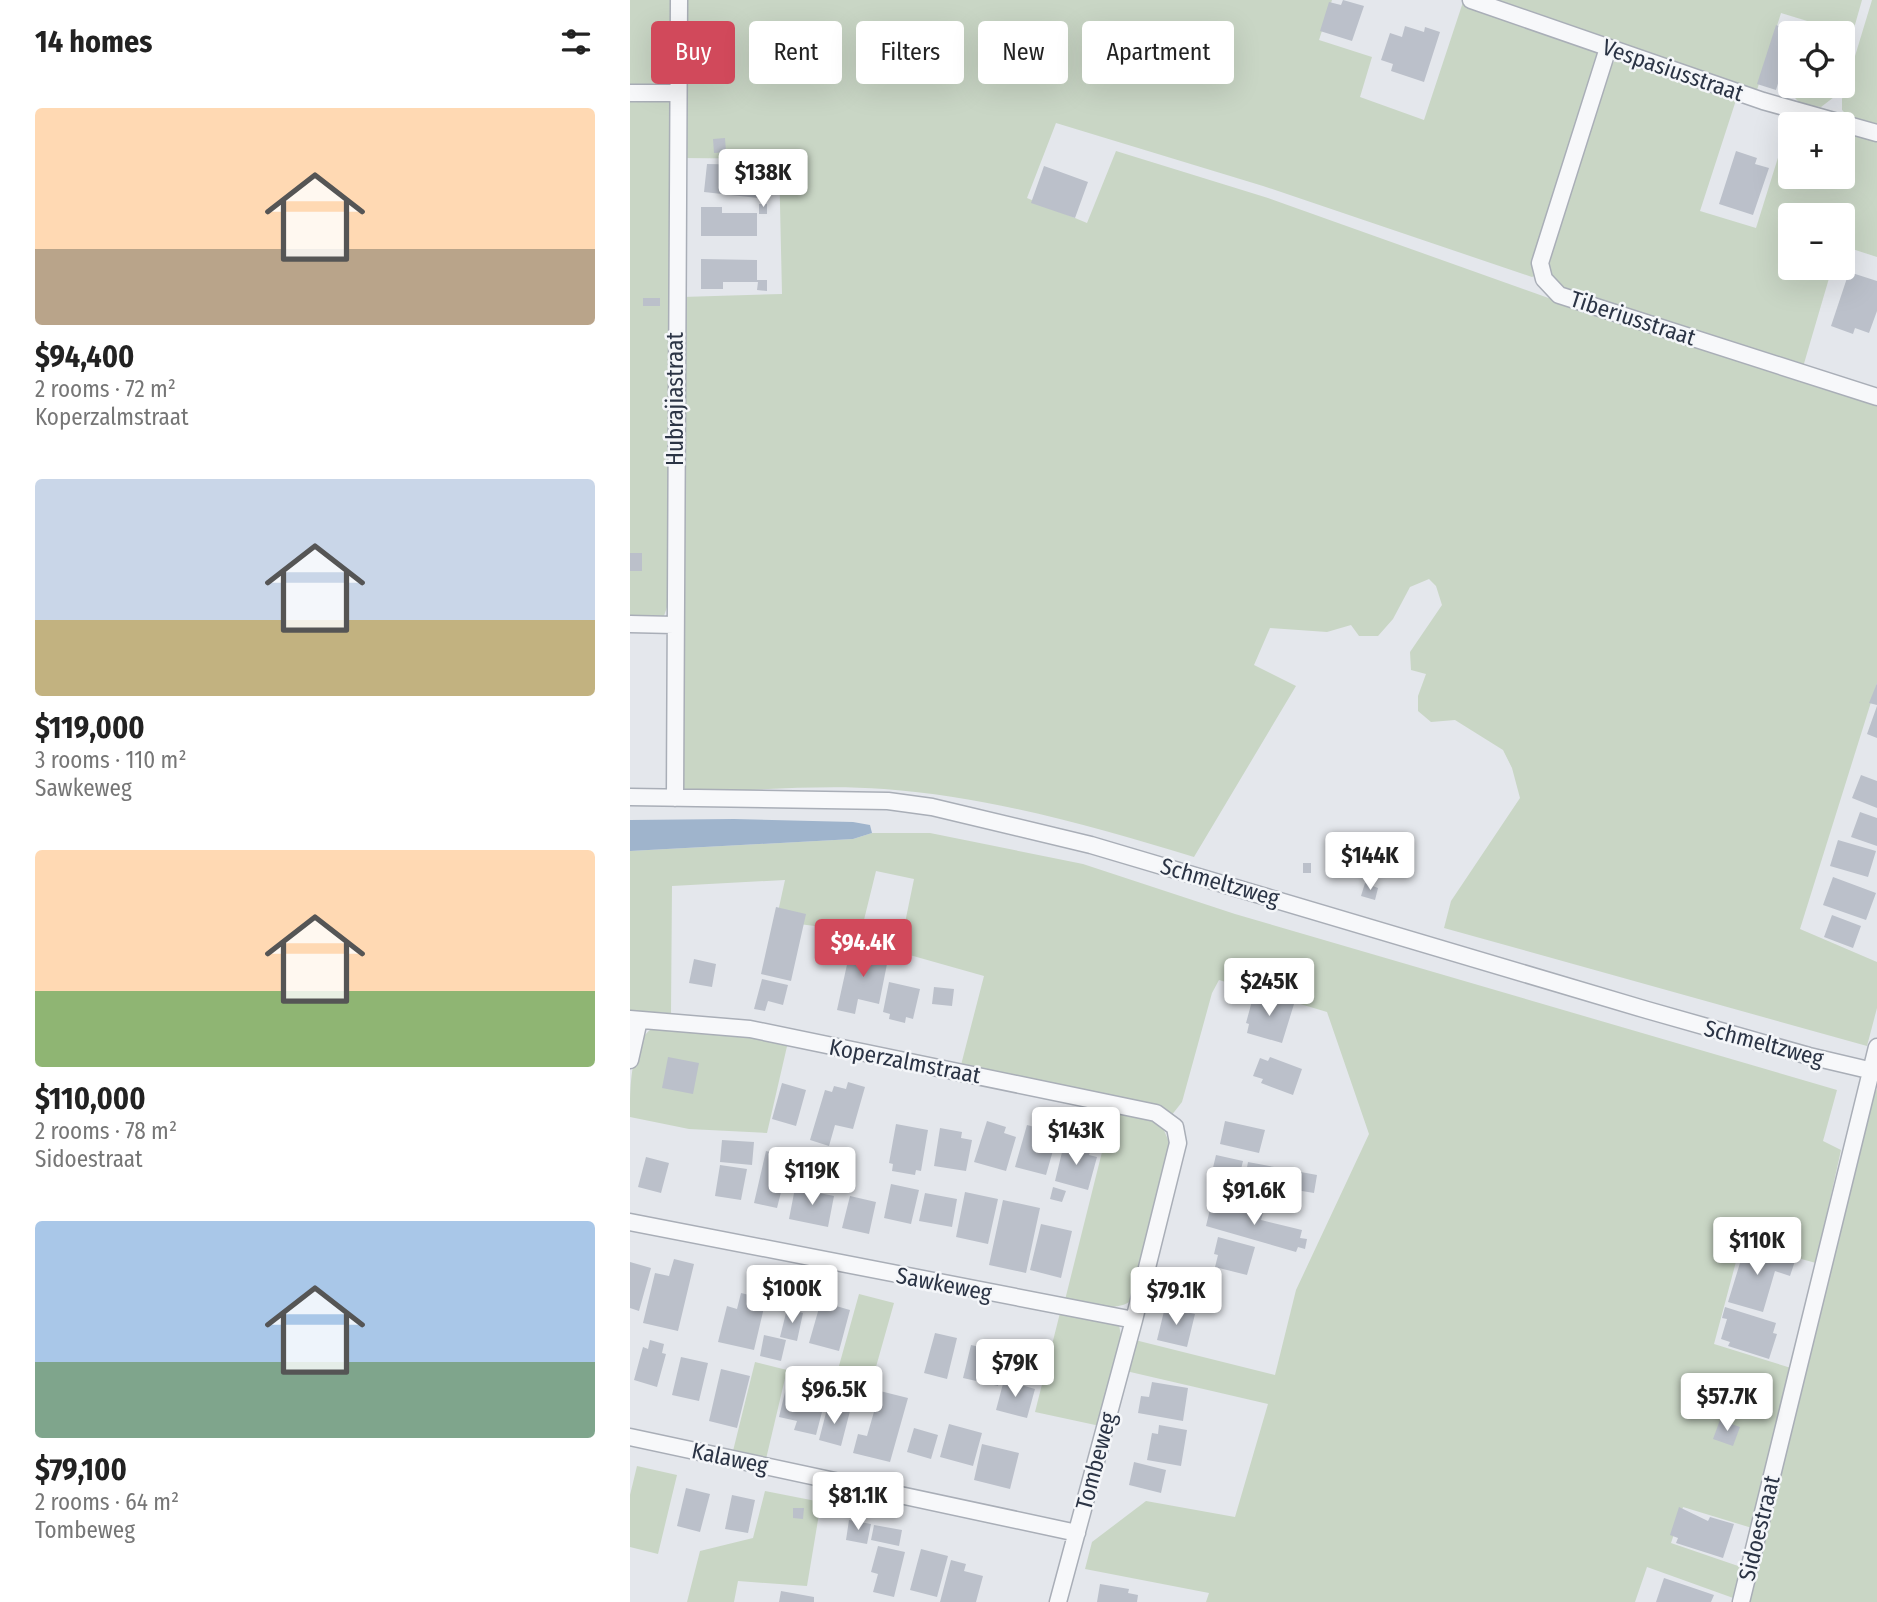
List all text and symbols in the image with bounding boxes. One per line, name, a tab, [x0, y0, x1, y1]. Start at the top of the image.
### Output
chip: Buy	[651, 21, 735, 84]
chip: Rent	[749, 21, 842, 84]
chip: Filters	[856, 21, 964, 84]
chip: New	[978, 21, 1068, 84]
chip: Apartment	[1082, 21, 1234, 84]
map controls	[1778, 21, 1855, 280]
button: locate	[1778, 21, 1855, 98]
icon: filters	[557, 23, 595, 61]
text: 14 homes	[35, 24, 152, 60]
street label: Vespasiusstraat	[1599, 33, 1748, 107]
button: +	[1778, 112, 1855, 189]
pin: $138K	[714, 150, 812, 209]
icon: home	[252, 154, 378, 280]
text: $138K	[735, 158, 791, 186]
button: −	[1778, 203, 1855, 280]
street label: Tiberiusstraat	[1567, 285, 1700, 352]
street label: Hubrajiastraat	[661, 332, 689, 466]
text: $94,400	[35, 339, 134, 375]
text: 2 rooms · 72 m²	[35, 375, 176, 403]
text: Koperzalmstraat	[35, 403, 189, 431]
icon: home	[252, 525, 378, 651]
text: $119,000	[35, 710, 145, 746]
text: 3 rooms · 110 m²	[35, 746, 186, 774]
text: Sawkeweg	[35, 774, 132, 802]
pin: $144K	[1321, 832, 1419, 892]
text: $144K	[1341, 841, 1399, 869]
street label: Schmeltzweg	[1157, 852, 1283, 912]
icon: home	[252, 896, 378, 1022]
pin: $94.4K	[806, 920, 920, 979]
text: $94.4K	[831, 928, 895, 956]
pin: $245K	[1220, 958, 1318, 1018]
text: $245K	[1240, 967, 1298, 995]
street label: Schmeltzweg	[1701, 1014, 1827, 1072]
street label: Koperzalmstraat	[827, 1033, 983, 1089]
text: $110,000	[35, 1081, 146, 1117]
pin: $143K	[1027, 1108, 1125, 1167]
text: $143K	[1048, 1116, 1104, 1144]
text: 2 rooms · 78 m²	[35, 1117, 177, 1145]
text: Sidoestraat	[35, 1145, 143, 1173]
pin: $119K	[763, 1148, 861, 1207]
text: $119K	[785, 1156, 839, 1184]
pin: $91.6K	[1197, 1168, 1311, 1227]
text: $91.6K	[1223, 1176, 1285, 1204]
pin: $110K	[1708, 1218, 1806, 1277]
text: $110K	[1729, 1226, 1785, 1254]
street label: Sawkeweg	[894, 1261, 994, 1307]
pin: $100K	[743, 1266, 841, 1325]
icon: home	[252, 1267, 378, 1393]
pin: $79.1K	[1119, 1268, 1233, 1327]
text: $100K	[763, 1274, 821, 1302]
text: $79.1K	[1147, 1276, 1205, 1304]
pin: $79K	[974, 1340, 1056, 1399]
text: $79K	[992, 1348, 1038, 1376]
pin: $96.5K	[777, 1366, 891, 1426]
pin: $57.7K	[1670, 1374, 1784, 1433]
text: $96.5K	[801, 1375, 867, 1403]
text: $57.7K	[1697, 1382, 1757, 1410]
street label: Tombeweg	[1070, 1409, 1123, 1513]
street label: Kalaweg	[689, 1436, 771, 1480]
text: $79,100	[35, 1452, 127, 1488]
pin: $81.1K	[801, 1472, 915, 1532]
street label: Sidoestraat	[1732, 1472, 1786, 1584]
text: $81.1K	[829, 1481, 887, 1509]
text: 2 rooms · 64 m²	[35, 1488, 179, 1516]
text: Tombeweg	[35, 1516, 135, 1544]

